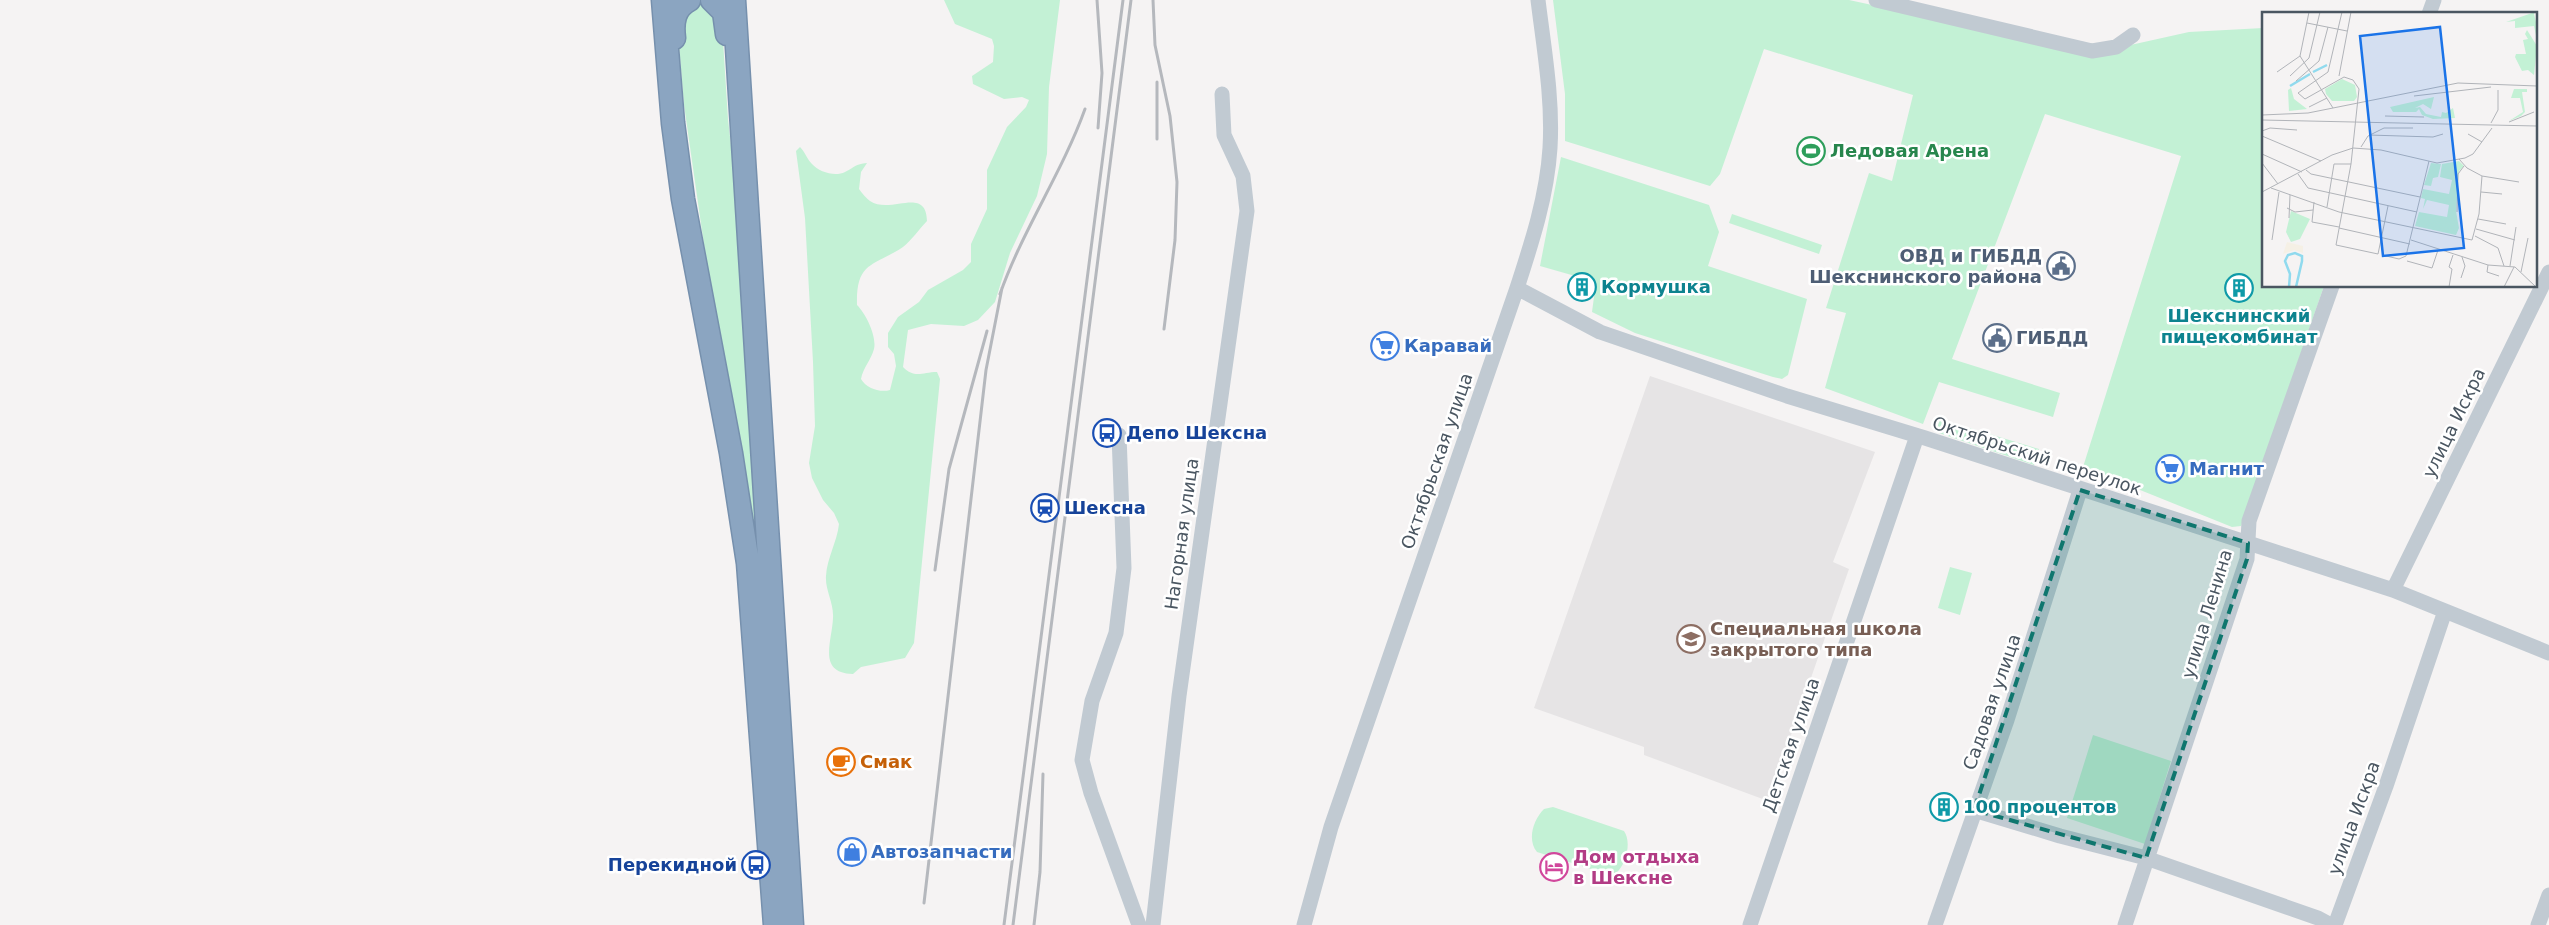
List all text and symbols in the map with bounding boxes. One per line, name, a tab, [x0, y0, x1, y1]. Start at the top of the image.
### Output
inset map	[2262, 12, 2536, 288]
sports icon: Ледовая Арена	[1796, 136, 1826, 166]
place label: Ледовая Арена	[1830, 140, 1989, 161]
place label: ОВД и ГИБДД Шекснинского района	[1809, 245, 2042, 287]
public building icon: ОВД и ГИБДД Шекснинского района	[2046, 251, 2076, 281]
building icon: Кормушка	[1567, 272, 1597, 302]
building icon: Шекснинский пищекомбинат	[2224, 273, 2254, 303]
place label: Кормушка	[1601, 276, 1711, 297]
place label: Шекснинский пищекомбинат	[2161, 305, 2318, 347]
public building icon: ГИБДД	[1982, 323, 2012, 353]
place label: ГИБДД	[2016, 327, 2088, 348]
supermarket icon: Каравай	[1370, 331, 1400, 361]
place label: Каравай	[1404, 335, 1492, 356]
street label: улица Искра	[2418, 364, 2489, 481]
street label: Октябрьская улица	[1396, 370, 1477, 552]
street label: Октябрьский переулок	[1930, 412, 2145, 499]
bus stop icon: Депо Шексна	[1092, 418, 1122, 448]
place label: Депо Шексна	[1126, 422, 1267, 443]
supermarket icon: Магнит	[2155, 454, 2185, 484]
street label: Нагорная улица	[1160, 457, 1203, 611]
place label: Магнит	[2189, 458, 2265, 479]
station icon: Шексна	[1030, 493, 1060, 523]
place label: Шексна	[1064, 497, 1146, 518]
street label: улица Ленина	[2177, 547, 2236, 681]
place label: Специальная школа закрытого типа	[1710, 618, 1922, 660]
school or university icon: Специальная школа закрытого типа	[1676, 624, 1706, 654]
street label: Садовая улица	[1958, 631, 2025, 773]
street label: Детская улица	[1758, 675, 1823, 815]
cafe icon: Смак	[826, 747, 856, 777]
place label: Смак	[860, 751, 912, 772]
street label: улица Искра	[2323, 758, 2384, 878]
building icon: 100 процентов	[1929, 792, 1959, 822]
place label: 100 процентов	[1963, 796, 2117, 817]
shop icon: Автозапчасти	[837, 837, 867, 867]
place label: Автозапчасти	[871, 841, 1012, 862]
place label: Дом отдыха в Шекснe	[1573, 846, 1700, 888]
bus stop icon: Перекидной	[741, 850, 771, 880]
hotel icon: Дом отдыха в Шекснe	[1539, 852, 1569, 882]
place label: Перекидной	[608, 854, 737, 875]

